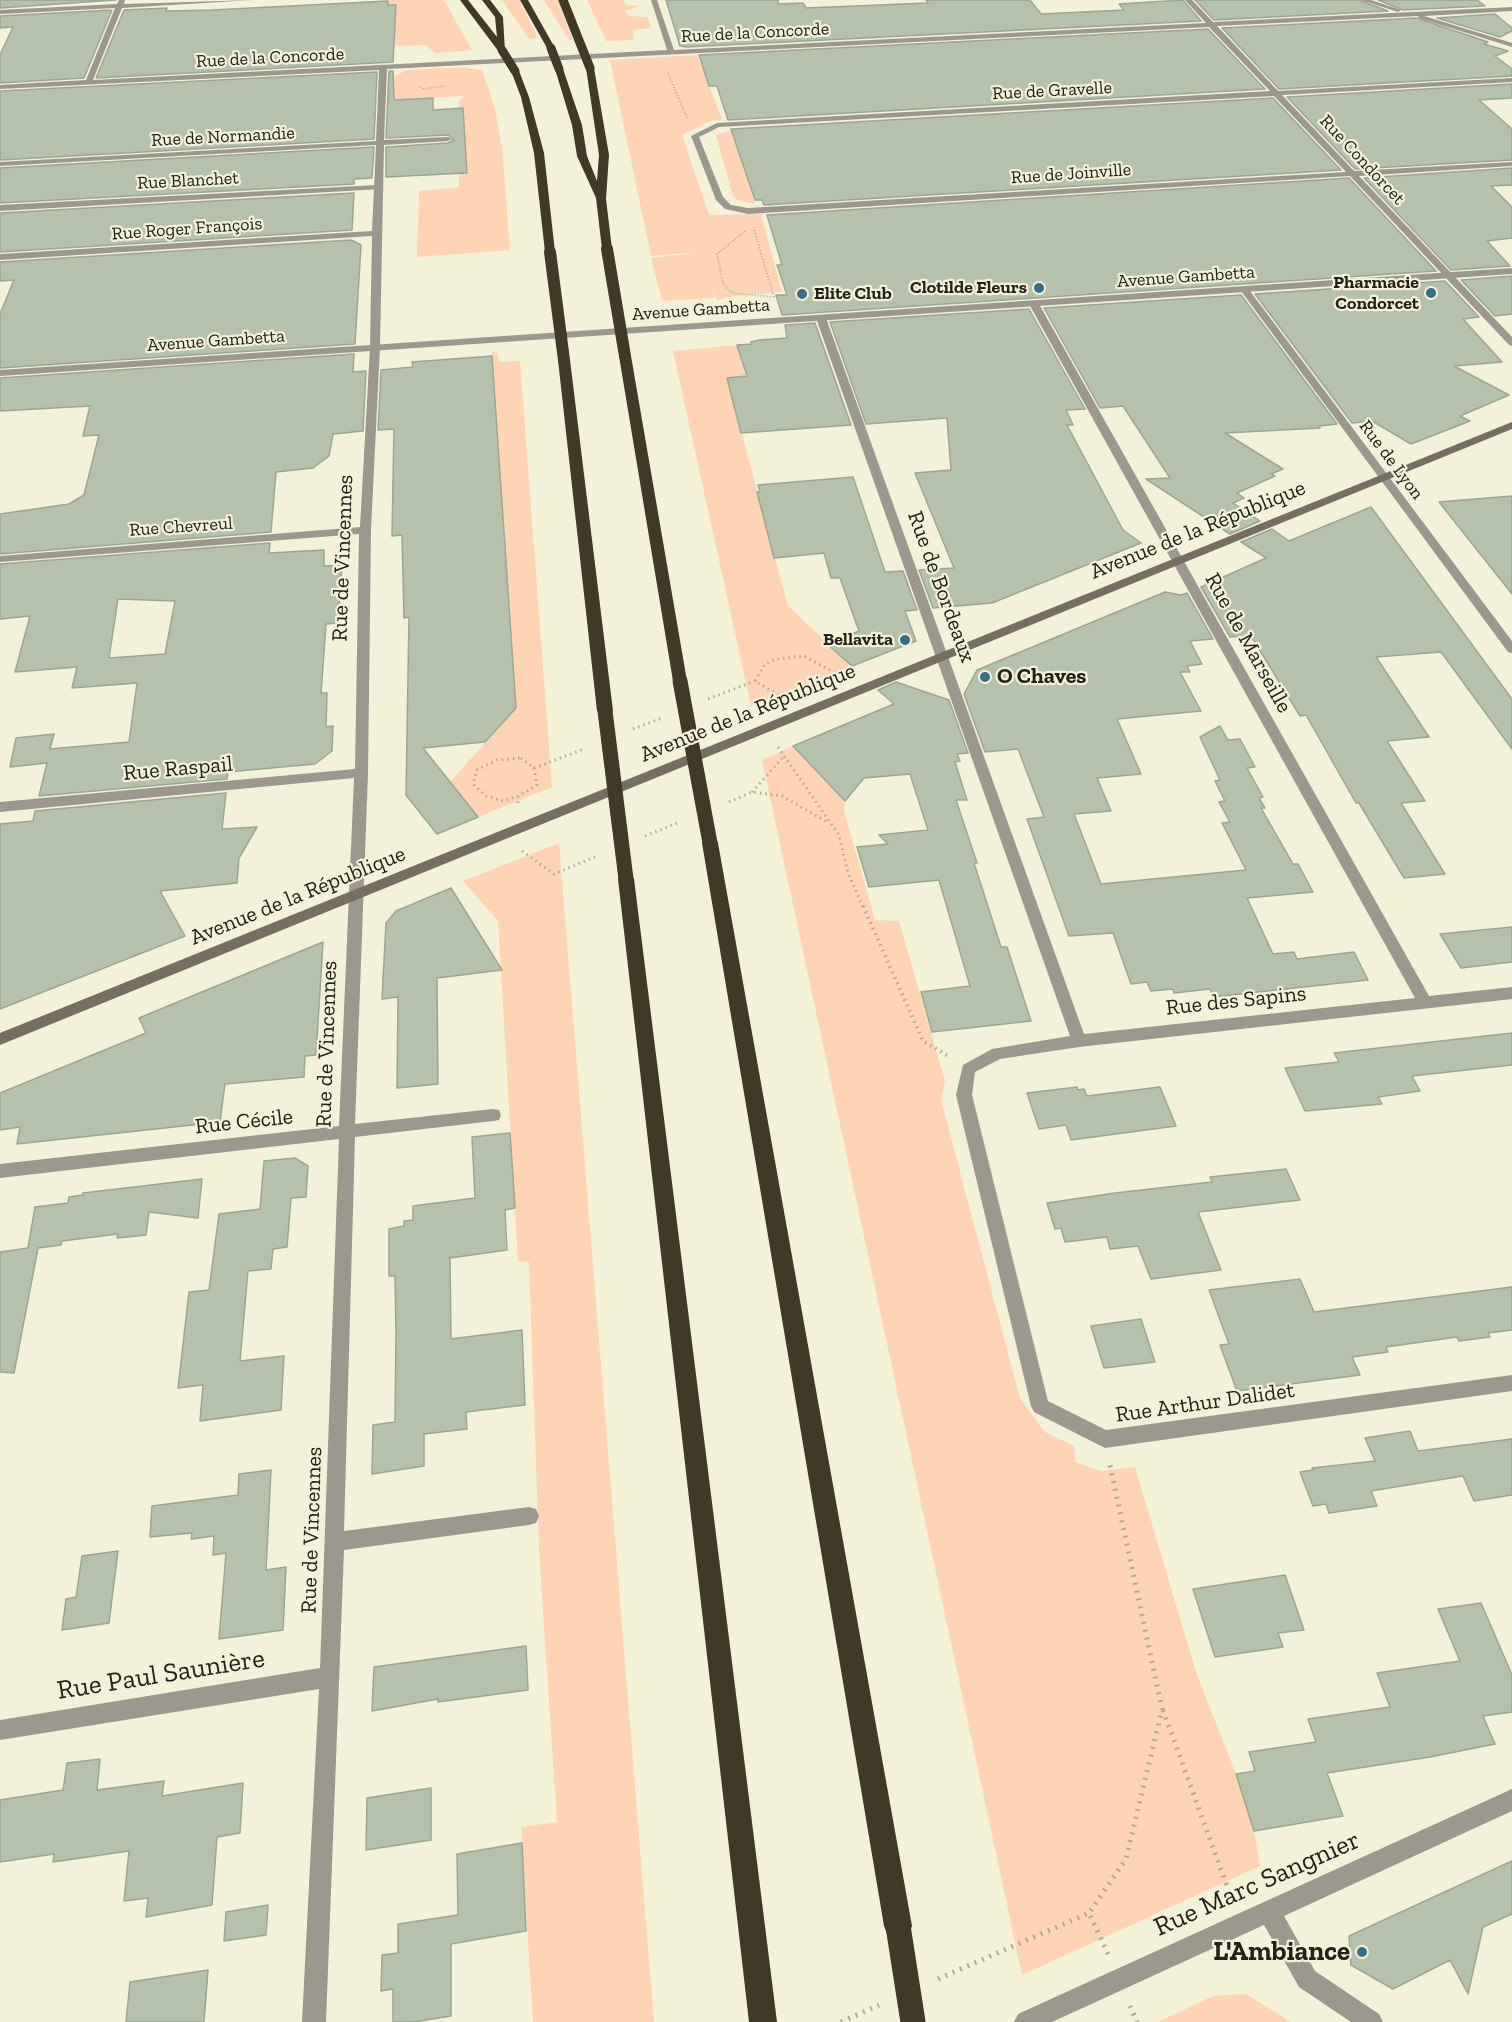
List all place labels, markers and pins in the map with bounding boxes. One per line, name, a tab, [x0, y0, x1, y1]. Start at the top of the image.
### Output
place label: Pharmacie Condorcet	[1333, 272, 1419, 314]
place label: Clotilde Fleurs	[910, 277, 1027, 299]
marker: Clotilde Fleurs	[1032, 281, 1046, 295]
place label: Elite Club	[814, 283, 892, 305]
marker: Pharmacie Condorcet	[1424, 286, 1438, 300]
marker: Elite Club	[795, 287, 809, 301]
place label: Bellavita	[823, 629, 893, 651]
marker: Bellavita	[898, 633, 912, 647]
place label: O Chaves	[997, 664, 1086, 690]
marker: O Chaves	[978, 670, 992, 684]
place label: L'Ambiance	[1213, 1936, 1350, 1968]
marker: L'Ambiance	[1355, 1945, 1369, 1959]

